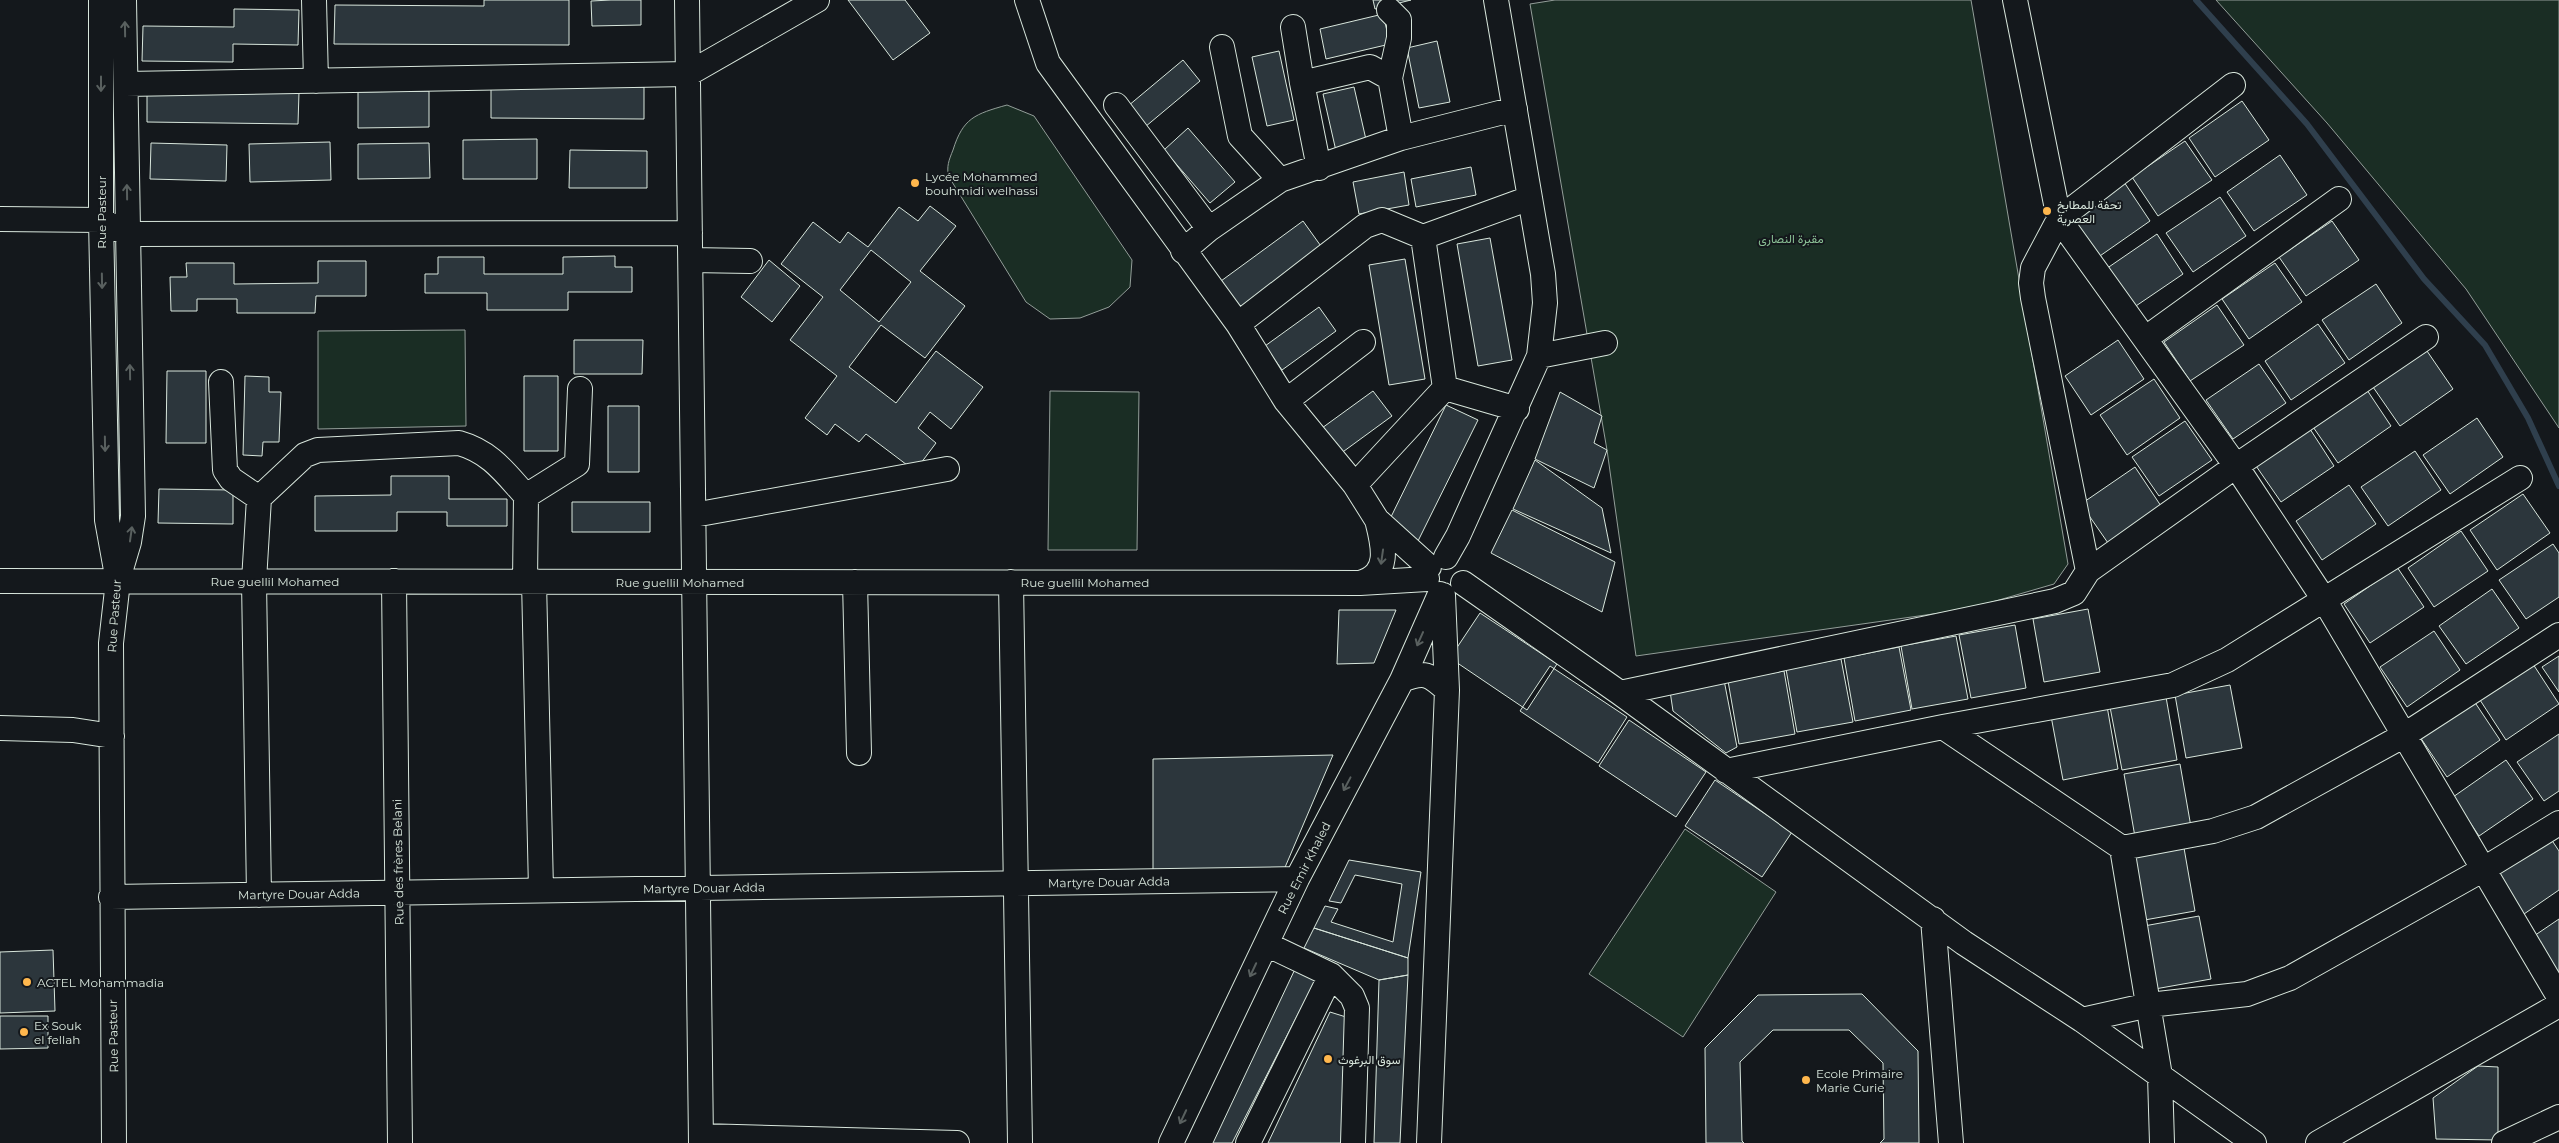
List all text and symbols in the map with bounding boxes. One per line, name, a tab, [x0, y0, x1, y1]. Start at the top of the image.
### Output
one-way arrow	[120, 21, 129, 37]
one-way arrow	[96, 75, 106, 91]
place label: Lycée Mohammed bouhmidi welhassi	[925, 169, 1038, 198]
street label: Rue Pasteur	[94, 175, 109, 249]
marker: Lycée Mohammed bouhmidi welhassi	[909, 177, 921, 189]
one-way arrow	[122, 184, 132, 200]
place label: تحفة للمطابخ العصرية	[2057, 197, 2122, 227]
marker: تحفة للمطابخ العصرية	[2041, 205, 2053, 217]
park label: مقبرة النصارى	[1758, 231, 1824, 247]
one-way arrow	[97, 272, 107, 289]
one-way arrow	[125, 364, 135, 380]
one-way arrow	[100, 435, 110, 451]
one-way arrow	[126, 526, 136, 542]
one-way arrow	[1377, 548, 1387, 564]
street label: Rue guellil Mohamed	[210, 574, 340, 589]
street label: Rue guellil Mohamed	[615, 575, 745, 590]
street label: Rue guellil Mohamed	[1020, 575, 1150, 590]
street label: Rue Pasteur	[104, 579, 124, 653]
one-way arrow	[1415, 631, 1425, 646]
one-way arrow	[1342, 776, 1352, 791]
street label: Rue des frères Belani	[389, 799, 407, 925]
street label: Rue Emir Khaled	[1274, 819, 1334, 917]
street label: Martyre Douar Adda	[1048, 873, 1170, 891]
street label: Martyre Douar Adda	[643, 879, 765, 897]
street label: Martyre Douar Adda	[238, 885, 360, 903]
one-way arrow	[1248, 963, 1258, 978]
place label: ACTEL Mohammadia	[37, 975, 164, 990]
marker: ACTEL Mohammadia	[21, 976, 33, 988]
street label: Rue Pasteur	[105, 999, 121, 1073]
place label: Ex Souk el fellah	[34, 1018, 82, 1047]
marker: Ex Souk el fellah	[18, 1026, 30, 1038]
place label: سوق البرغوث	[1338, 1052, 1400, 1068]
marker: سوق البرغوث	[1322, 1053, 1334, 1065]
place label: Ecole Primaire Marie Curie	[1816, 1066, 1903, 1095]
marker: Ecole Primaire Marie Curie	[1800, 1074, 1812, 1086]
one-way arrow	[1178, 1109, 1188, 1124]

